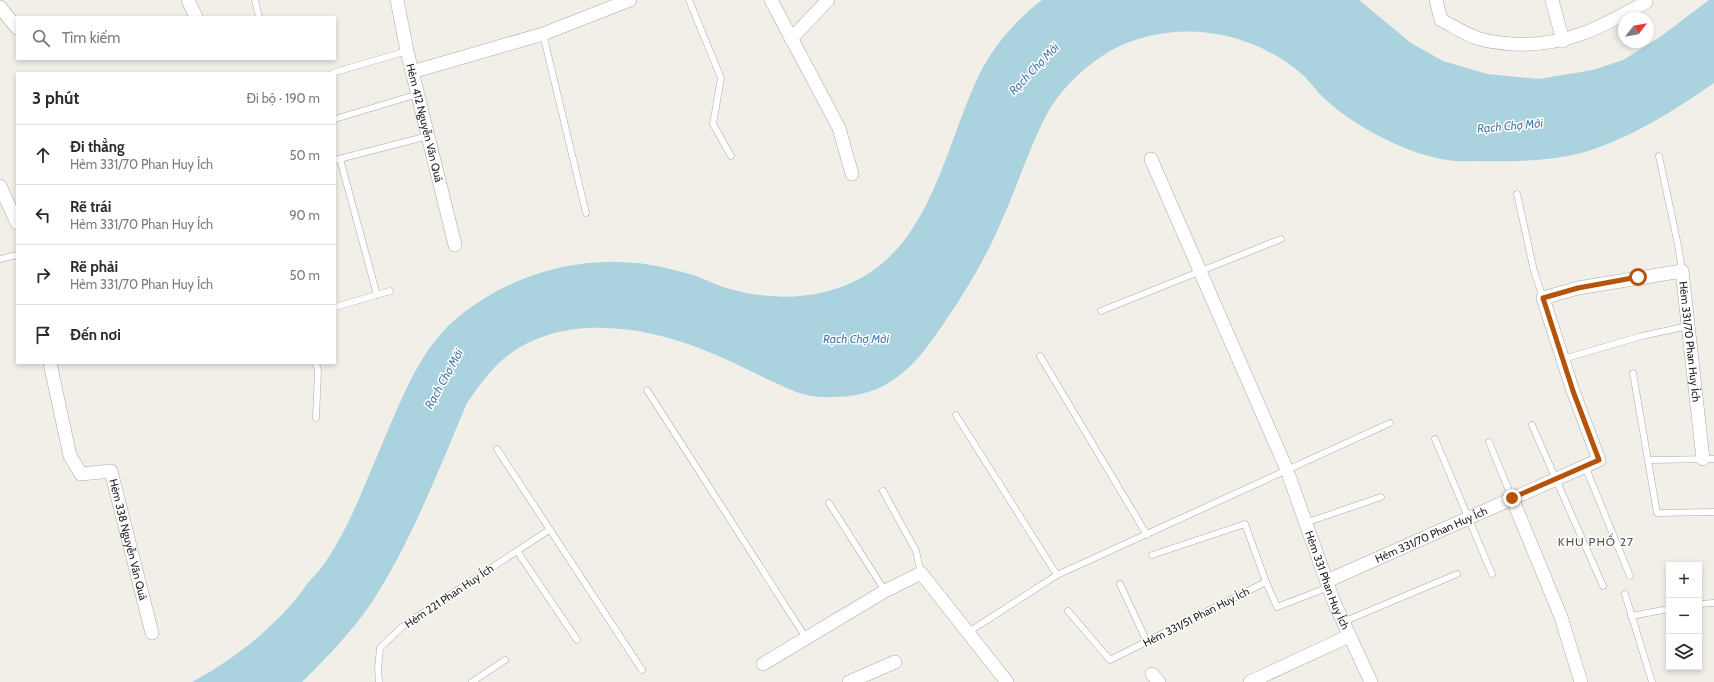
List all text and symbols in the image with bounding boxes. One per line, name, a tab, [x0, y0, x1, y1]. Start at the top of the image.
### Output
north arrow	[1618, 12, 1654, 48]
search box	[16, 16, 336, 60]
icon: search	[30, 27, 52, 49]
text: Tìm kiếm	[62, 29, 120, 47]
water label: Rạch Chợ Mới	[1005, 39, 1062, 98]
street label: Hẻm 412 Nguyễn Văn Quá	[403, 62, 446, 184]
text: 3 phút	[32, 88, 79, 108]
text: Đi bộ · 190 m	[247, 90, 320, 106]
water label: Rạch Chợ Mới	[1476, 115, 1544, 136]
text: Đi thẳng	[70, 138, 125, 156]
icon: ahead	[32, 144, 54, 166]
text: 50 m	[290, 147, 320, 163]
text: Hẻm 331/70 Phan Huy Ích	[70, 156, 213, 172]
text: Rẽ trái	[70, 198, 111, 216]
icon: left	[32, 204, 54, 226]
text: 90 m	[289, 207, 320, 223]
text: Hẻm 331/70 Phan Huy Ích	[70, 216, 213, 232]
text: Rẽ phải	[70, 258, 118, 276]
icon: right	[32, 264, 54, 286]
text: 50 m	[290, 267, 320, 283]
route start	[1629, 268, 1647, 286]
text: Hẻm 331/70 Phan Huy Ích	[70, 276, 213, 292]
street label: Hẻm 331/70 Phan Huy Ích	[1676, 281, 1704, 403]
icon: arrive	[32, 324, 54, 346]
text: Đến nơi	[70, 326, 121, 344]
water label: Rạch Chợ Mới	[823, 331, 889, 346]
water label: Rạch Chợ Mới	[421, 346, 466, 411]
street label: Hẻm 338 Nguyễn Văn Quá	[106, 477, 151, 602]
route end	[1503, 489, 1521, 507]
street label: Hẻm 331/70 Phan Huy Ích	[1373, 504, 1489, 566]
street label: Hẻm 331 Phan Huy Ích	[1302, 529, 1353, 632]
district label: KHU PHỐ 27	[1558, 533, 1634, 549]
street label: Hẻm 221 Phan Huy Ích	[402, 561, 496, 631]
map controls	[1666, 562, 1702, 670]
button: +	[1666, 562, 1702, 598]
street label: Hẻm 331/51 Phan Huy Ích	[1140, 584, 1252, 650]
button: −	[1666, 598, 1702, 634]
button: layers	[1666, 634, 1702, 670]

